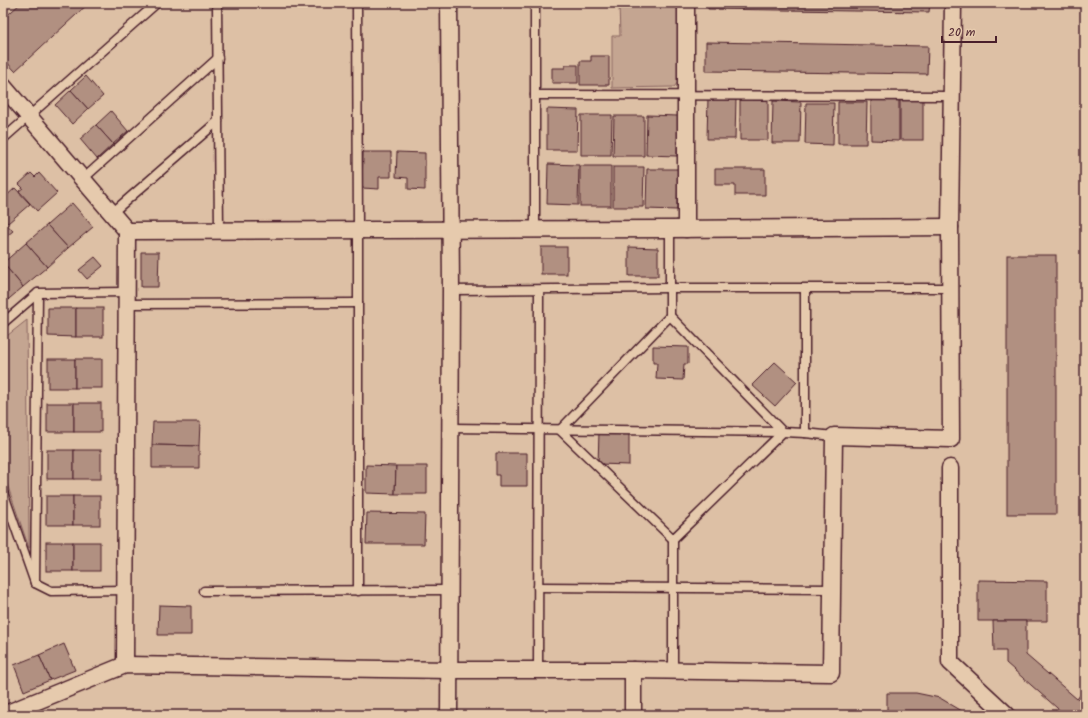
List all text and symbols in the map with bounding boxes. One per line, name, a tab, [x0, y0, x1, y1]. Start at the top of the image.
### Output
scale bar	[942, 18, 996, 44]
text: 20 m	[948, 23, 976, 42]

